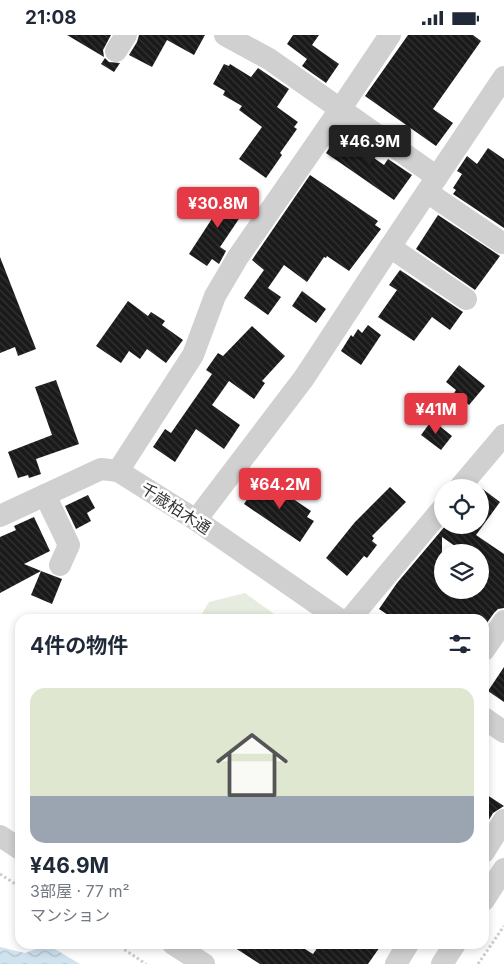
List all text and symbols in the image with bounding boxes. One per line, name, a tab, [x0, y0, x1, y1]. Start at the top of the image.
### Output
text: 21:08	[25, 6, 77, 29]
pin: ¥46.9M	[329, 125, 411, 167]
text: ¥46.9M	[340, 131, 400, 151]
pin: ¥30.8M	[177, 187, 259, 229]
text: ¥30.8M	[188, 193, 248, 213]
pin: ¥41M	[406, 393, 466, 435]
text: ¥41M	[415, 399, 457, 419]
pin: ¥64.2M	[239, 467, 321, 510]
text: ¥64.2M	[250, 474, 310, 494]
street label: 千歳柏木通	[137, 478, 215, 538]
map controls	[434, 479, 489, 599]
button: locate	[434, 479, 489, 534]
button: layers	[434, 544, 489, 599]
icon: filters	[446, 630, 474, 658]
text: 4件の物件	[30, 633, 128, 658]
icon: home	[207, 720, 297, 810]
text: ¥46.9M	[30, 853, 109, 878]
text: 3部屋 · 77 m²	[30, 881, 130, 901]
text: マンション	[30, 905, 110, 925]

